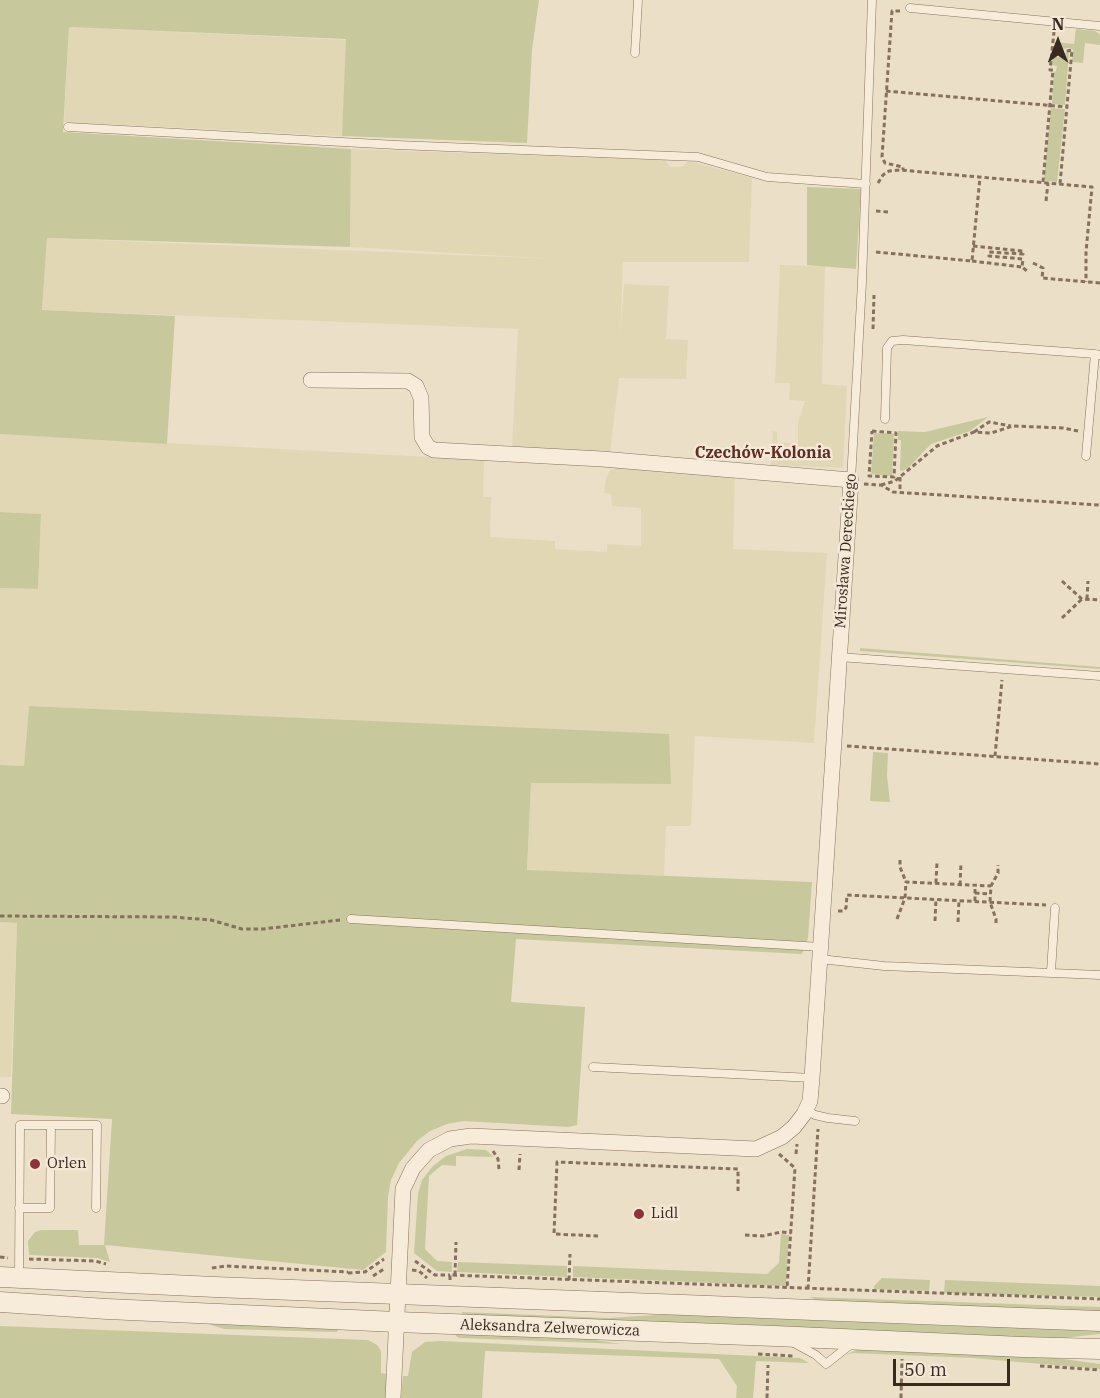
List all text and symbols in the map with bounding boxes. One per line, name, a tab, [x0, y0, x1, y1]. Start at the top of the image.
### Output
north arrow	[1028, 12, 1088, 72]
text: N	[1052, 14, 1064, 34]
district label: Czechów-Kolonia	[695, 443, 831, 463]
street label: Mirosława Dereckiego	[832, 473, 860, 629]
place label: Orlen	[47, 1155, 87, 1173]
marker: Orlen	[28, 1157, 42, 1171]
place label: Lidl	[651, 1205, 678, 1223]
marker: Lidl	[632, 1207, 646, 1221]
street label: Aleksandra Zelwerowicza	[459, 1316, 641, 1340]
scale bar	[896, 1347, 1013, 1385]
text: 50 m	[904, 1358, 947, 1381]

